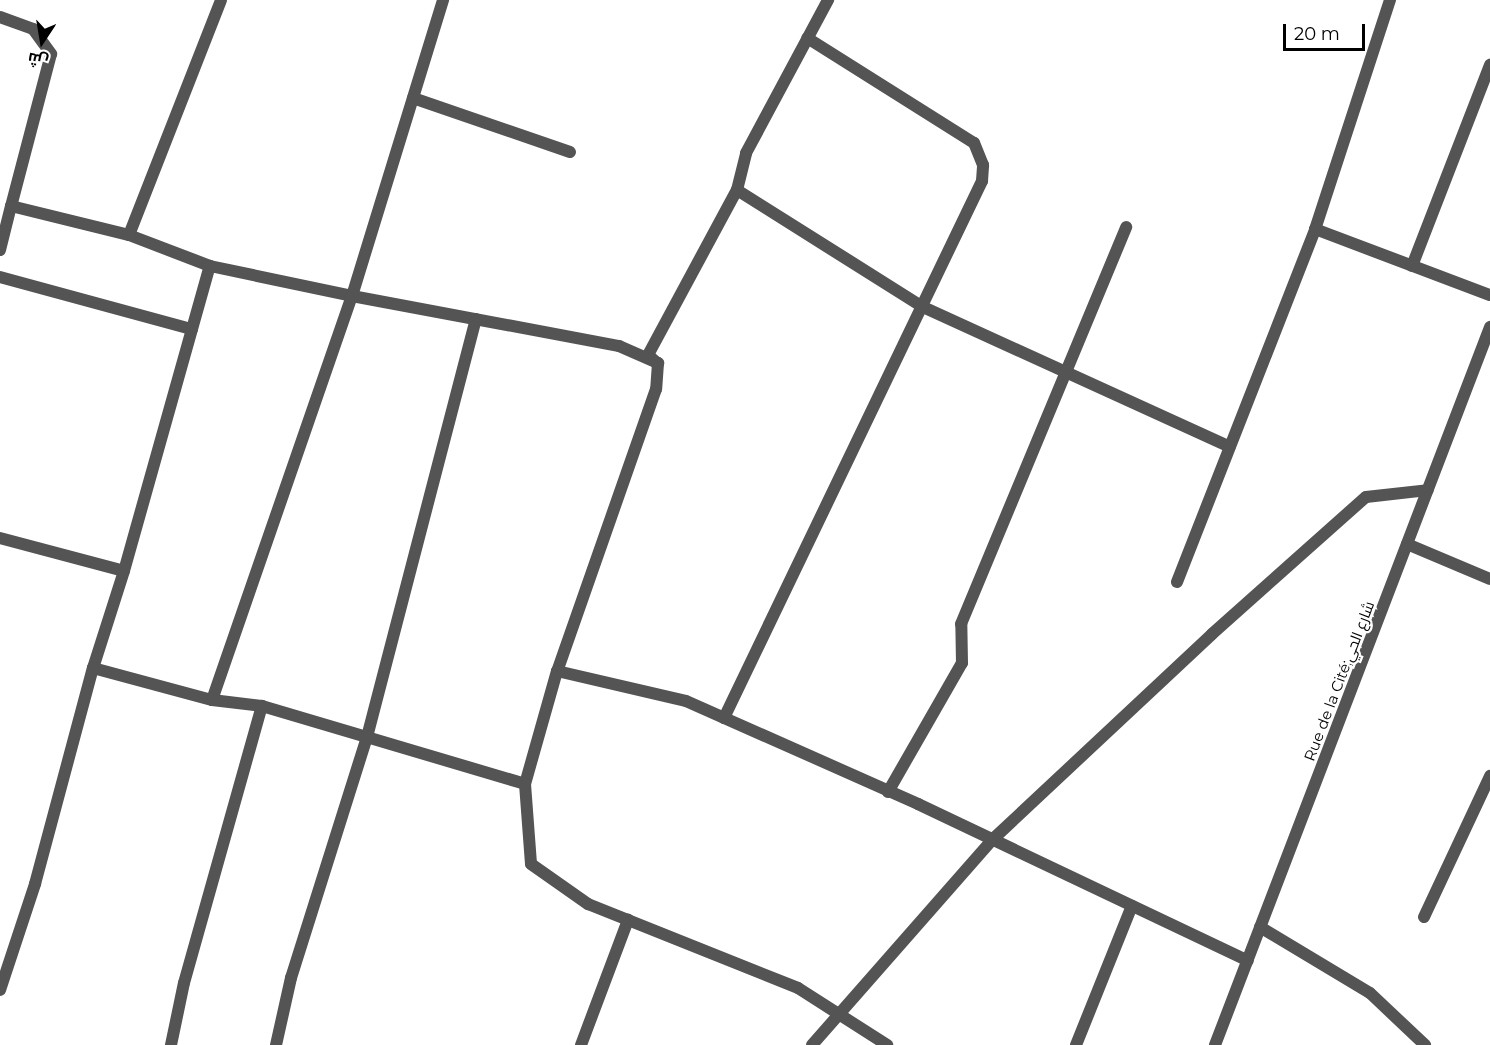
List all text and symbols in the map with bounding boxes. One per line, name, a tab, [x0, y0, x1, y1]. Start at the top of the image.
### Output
north arrow	[12, 12, 72, 72]
scale bar	[1286, 12, 1368, 50]
text: 20 m	[1294, 23, 1340, 45]
text: ش	[26, 49, 50, 72]
street label: Rue de la Cité;شارع الحي	[1300, 598, 1378, 764]

